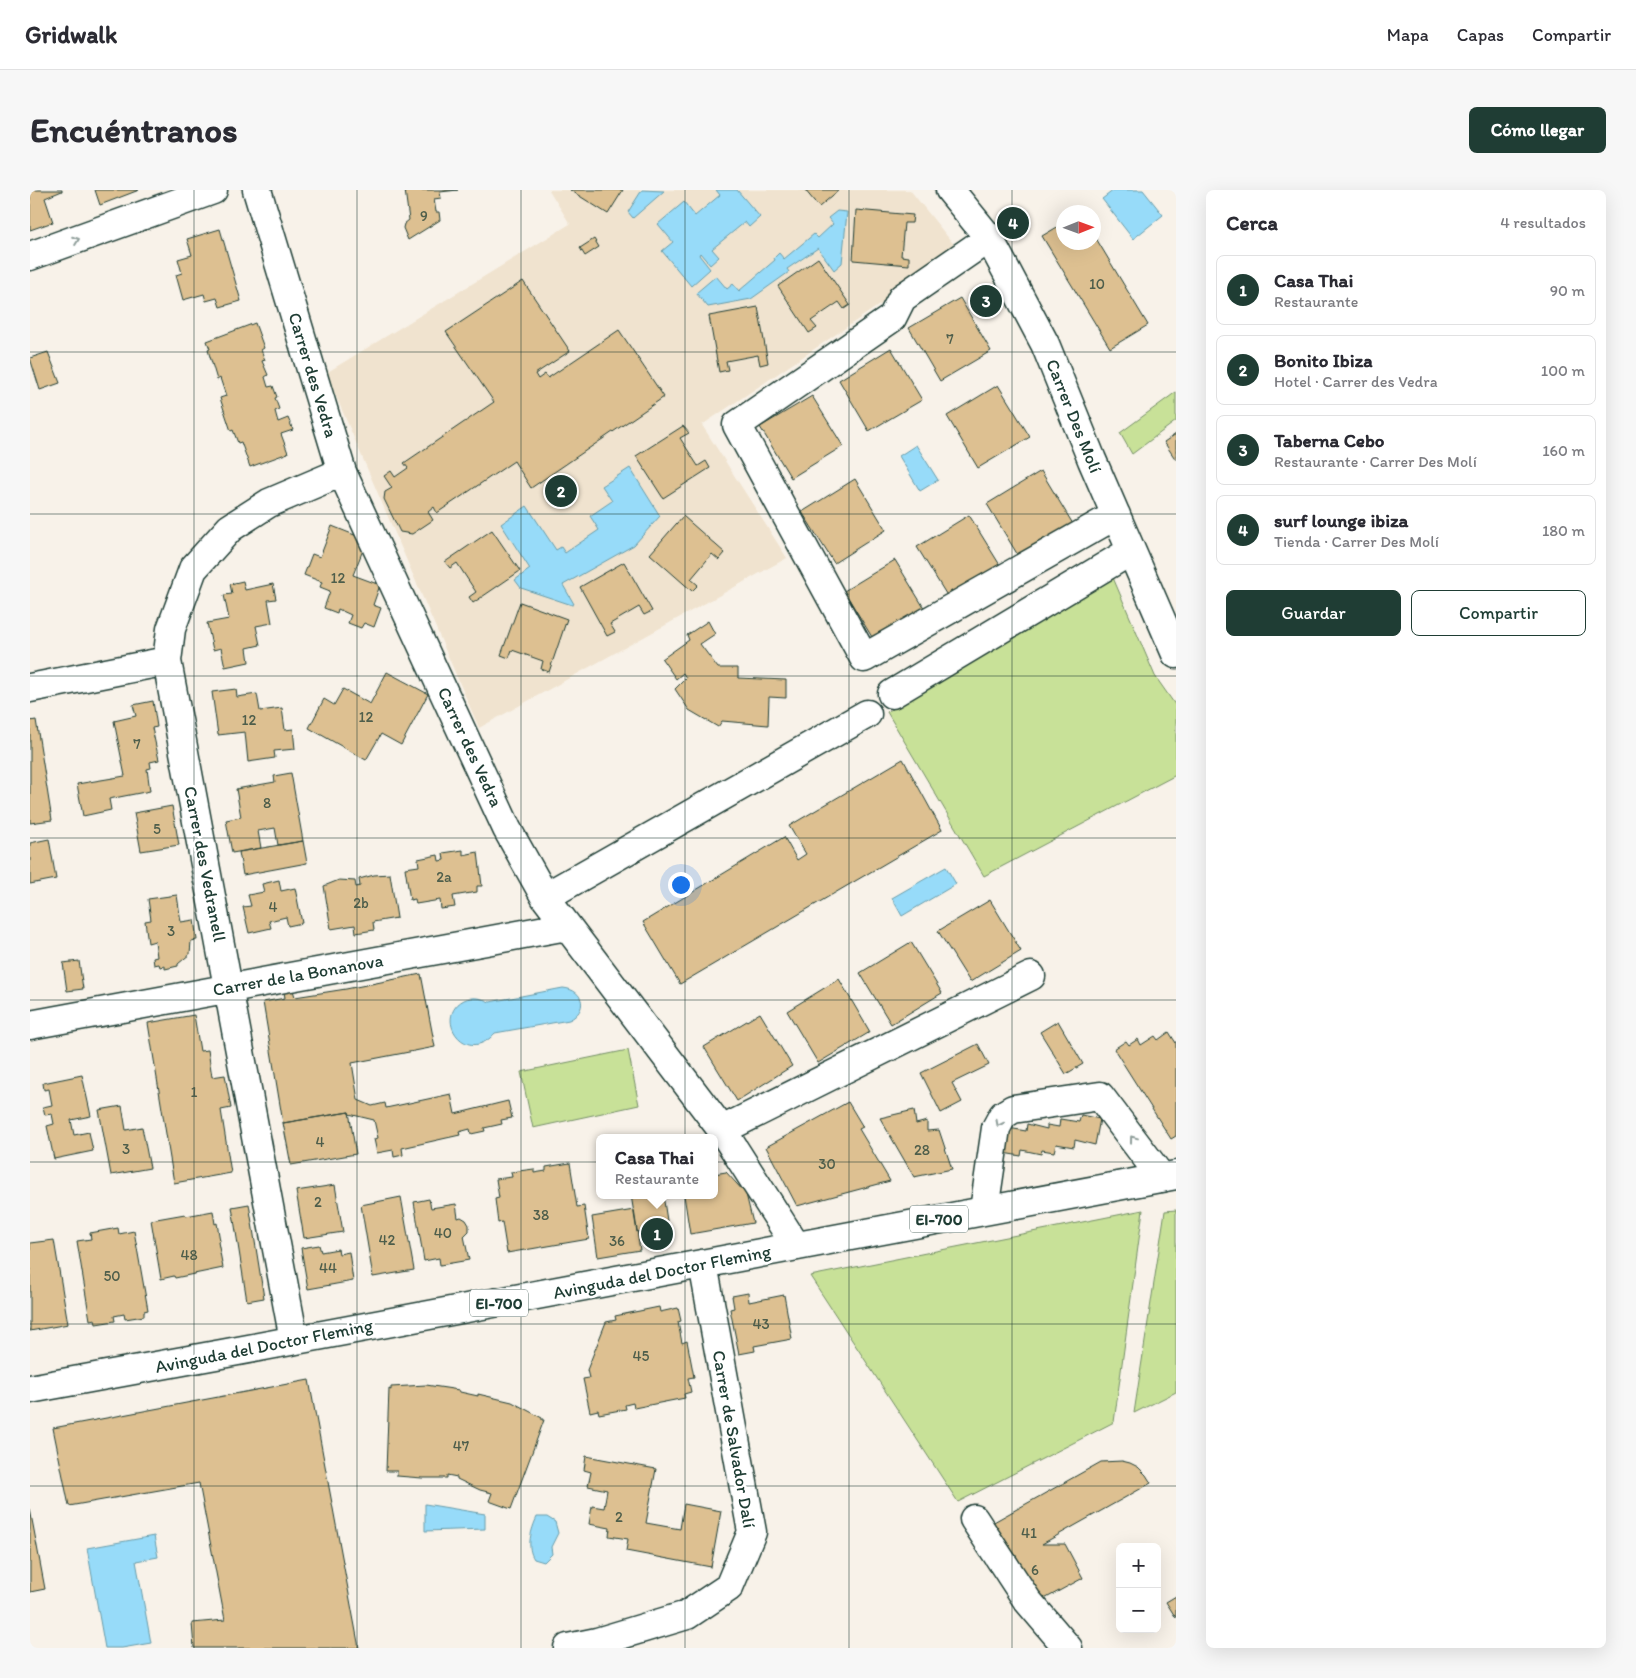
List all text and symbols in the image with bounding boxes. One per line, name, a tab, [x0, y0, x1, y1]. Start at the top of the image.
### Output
text: Gridwalk	[25, 20, 117, 49]
text: Mapa	[1387, 24, 1429, 46]
text: Capas	[1457, 24, 1504, 46]
text: Compartir	[1532, 24, 1611, 46]
button: Cómo llegar	[1469, 107, 1606, 153]
text: Encuéntranos	[30, 109, 238, 151]
pin: 4	[997, 204, 1029, 242]
north arrow	[1056, 205, 1101, 250]
house number: 9	[420, 207, 428, 225]
text: Cerca	[1226, 210, 1278, 235]
text: 4 resultados	[1500, 213, 1586, 232]
one-way arrow	[71, 236, 80, 246]
text: Casa Thai	[1274, 269, 1353, 292]
house number: 10	[1089, 275, 1105, 293]
text: 1	[1239, 281, 1247, 300]
text: 90 m	[1550, 281, 1585, 300]
pin: 3	[970, 282, 1002, 320]
text: Restaurante	[1274, 292, 1358, 311]
street label: Carrer des Vedra	[284, 310, 342, 440]
house number: 7	[946, 330, 954, 348]
text: Bonito Ibiza	[1274, 349, 1373, 372]
street label: Carrer Des Molí	[1041, 356, 1107, 476]
text: 2	[1239, 361, 1247, 380]
text: 100 m	[1541, 361, 1585, 380]
text: Hotel · Carrer des Vedra	[1274, 372, 1438, 391]
text: Taberna Cebo	[1274, 429, 1384, 452]
text: 3	[1239, 441, 1247, 460]
text: 160 m	[1542, 441, 1585, 460]
text: Restaurante · Carrer Des Molí	[1274, 452, 1477, 471]
pin: 2	[545, 472, 577, 510]
text: surf lounge ibiza	[1274, 509, 1409, 532]
text: 4	[1238, 521, 1248, 540]
text: 180 m	[1542, 521, 1585, 540]
text: Tienda · Carrer Des Molí	[1274, 532, 1439, 551]
house number: 12	[331, 569, 346, 587]
button: Guardar	[1226, 590, 1401, 636]
button: Compartir	[1411, 590, 1586, 636]
street label: Carrer des Vedra	[433, 684, 507, 810]
house number: 12	[359, 708, 374, 726]
house number: 12	[242, 711, 257, 729]
house number: 7	[133, 735, 141, 753]
street label: Carrer des Vedranell	[179, 784, 231, 944]
house number: 8	[263, 794, 271, 812]
house number: 5	[153, 820, 161, 838]
house number: 2a	[436, 868, 452, 886]
your location	[668, 872, 694, 898]
house number: 2b	[353, 894, 369, 912]
house number: 4	[268, 898, 278, 916]
house number: 3	[167, 922, 175, 940]
street label: Carrer de la Bonanova	[211, 949, 385, 1001]
house number: 1	[191, 1083, 198, 1101]
one-way arrow	[995, 1117, 1005, 1126]
house number: 4	[315, 1133, 325, 1151]
popup	[596, 1134, 718, 1199]
one-way arrow	[1130, 1135, 1139, 1145]
house number: 3	[122, 1140, 130, 1158]
house number: 28	[914, 1141, 930, 1159]
text: Casa Thai	[615, 1146, 694, 1169]
house number: 30	[818, 1155, 836, 1173]
text: Restaurante	[615, 1169, 699, 1188]
house number: 2	[314, 1193, 322, 1211]
house number: 38	[533, 1206, 549, 1224]
road number: EI-700	[910, 1206, 968, 1232]
pin: 1	[641, 1215, 673, 1253]
house number: 40	[434, 1224, 452, 1242]
house number: 42	[379, 1231, 396, 1249]
house number: 36	[609, 1232, 625, 1250]
street label: Avinguda del Doctor Fleming	[551, 1240, 774, 1304]
house number: 48	[180, 1246, 198, 1264]
house number: 44	[319, 1259, 337, 1277]
house number: 50	[103, 1267, 121, 1285]
road number: EI-700	[470, 1290, 528, 1316]
street label: Avinguda del Doctor Fleming	[153, 1314, 376, 1378]
house number: 43	[752, 1315, 770, 1333]
house number: 45	[633, 1347, 650, 1365]
street label: Carrer de Salvador Dalí	[708, 1348, 761, 1530]
house number: 47	[453, 1437, 470, 1455]
house number: 2	[615, 1508, 623, 1526]
house number: 41	[1021, 1524, 1037, 1542]
map controls	[1116, 1543, 1161, 1633]
button: +	[1116, 1543, 1161, 1588]
house number: 6	[1031, 1561, 1039, 1579]
button: −	[1116, 1588, 1161, 1633]

